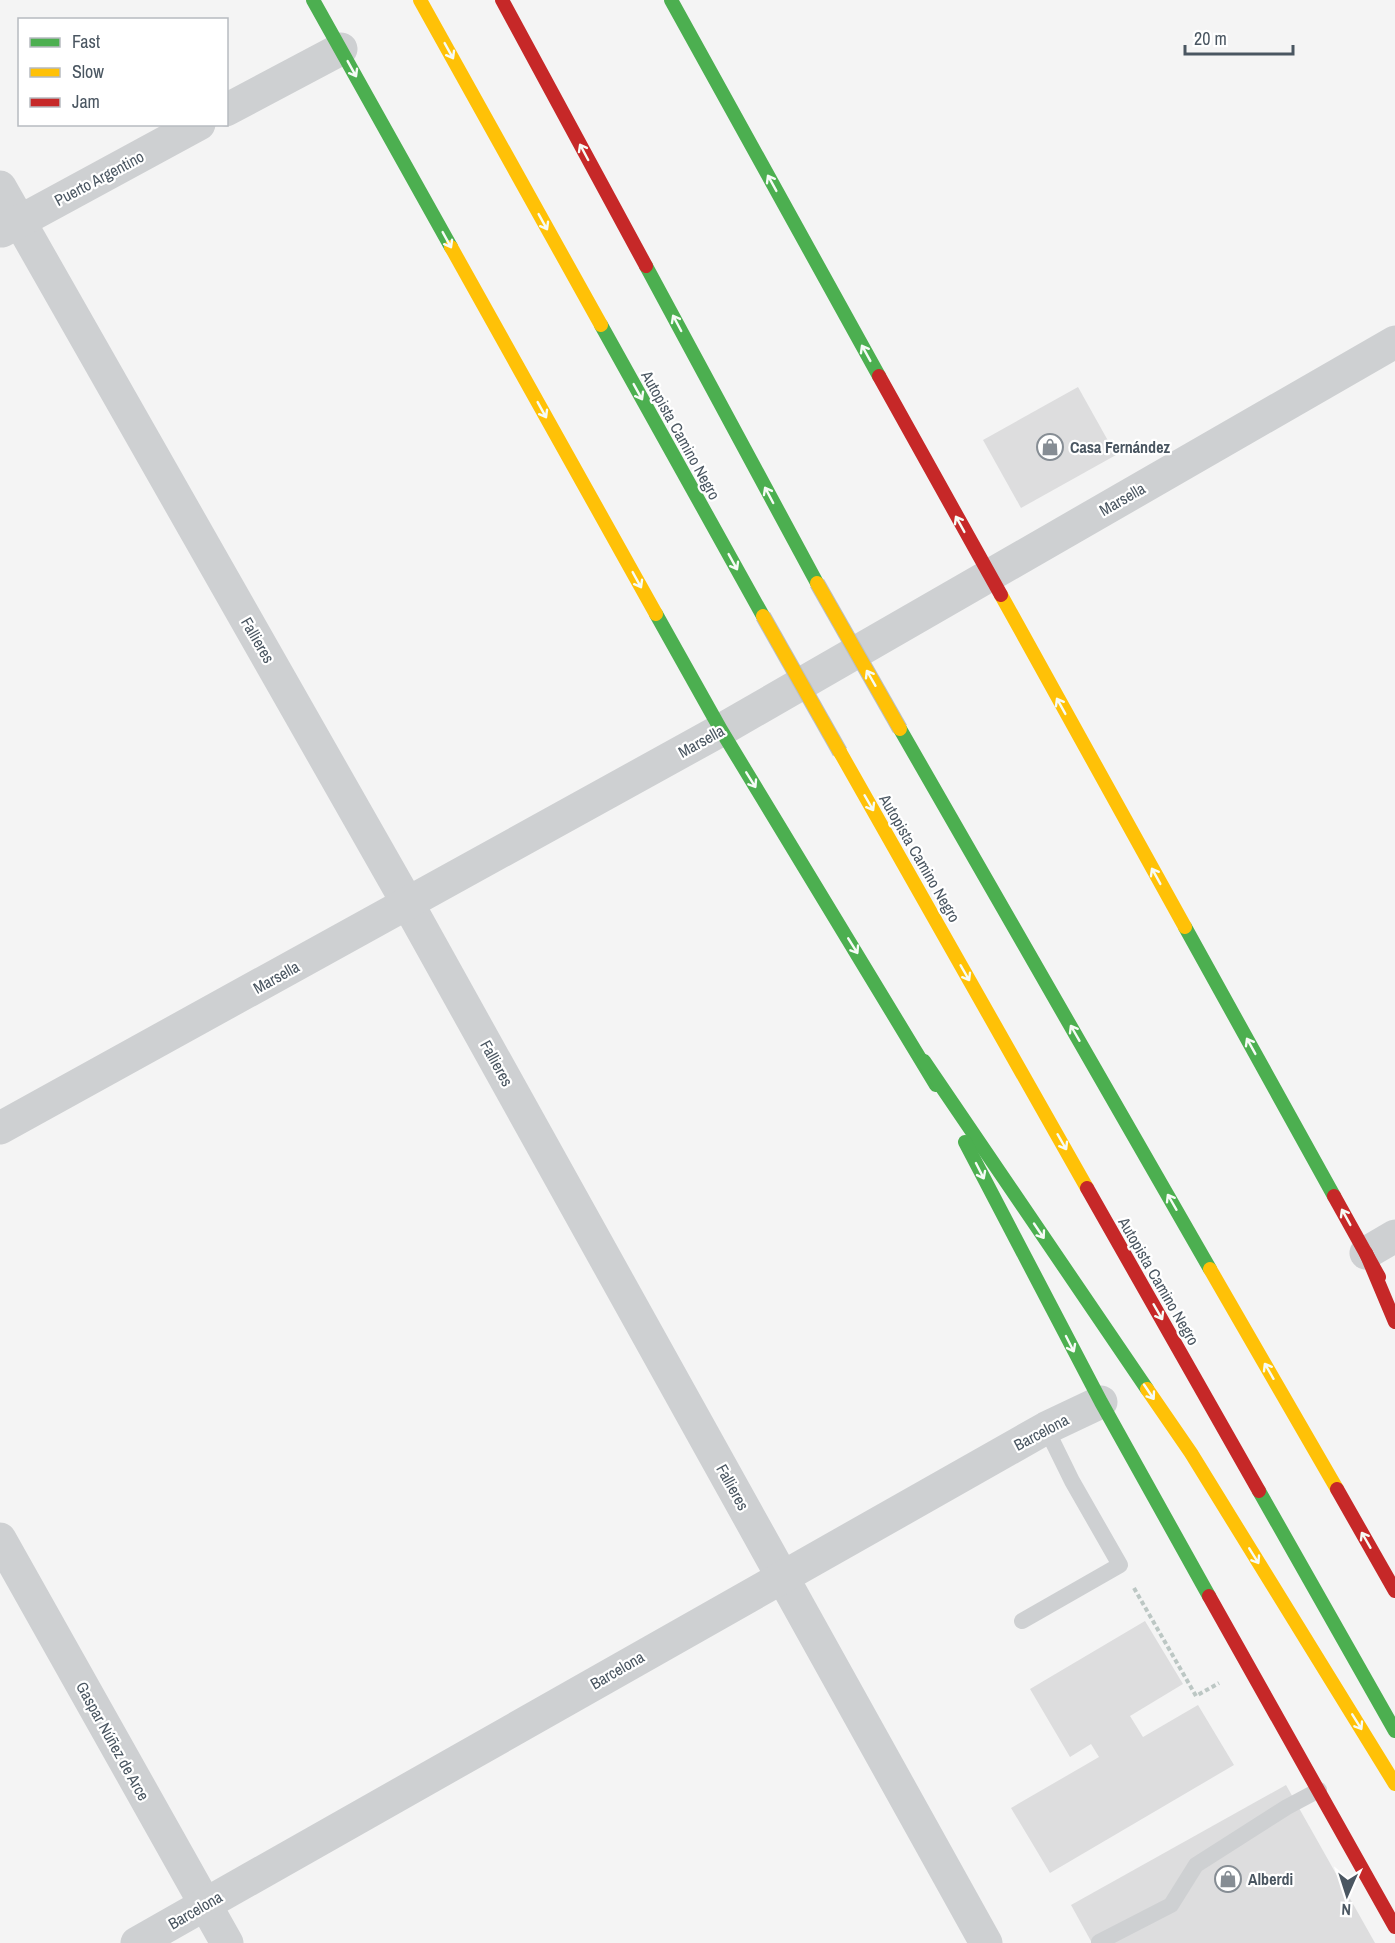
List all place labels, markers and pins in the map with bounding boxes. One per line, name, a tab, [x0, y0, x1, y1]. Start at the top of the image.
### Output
shop icon: Casa Fernández	[1035, 432, 1065, 462]
place label: Casa Fernández	[1070, 436, 1170, 458]
shop icon: Alberdi	[1213, 1864, 1243, 1894]
place label: Alberdi	[1248, 1868, 1293, 1890]

